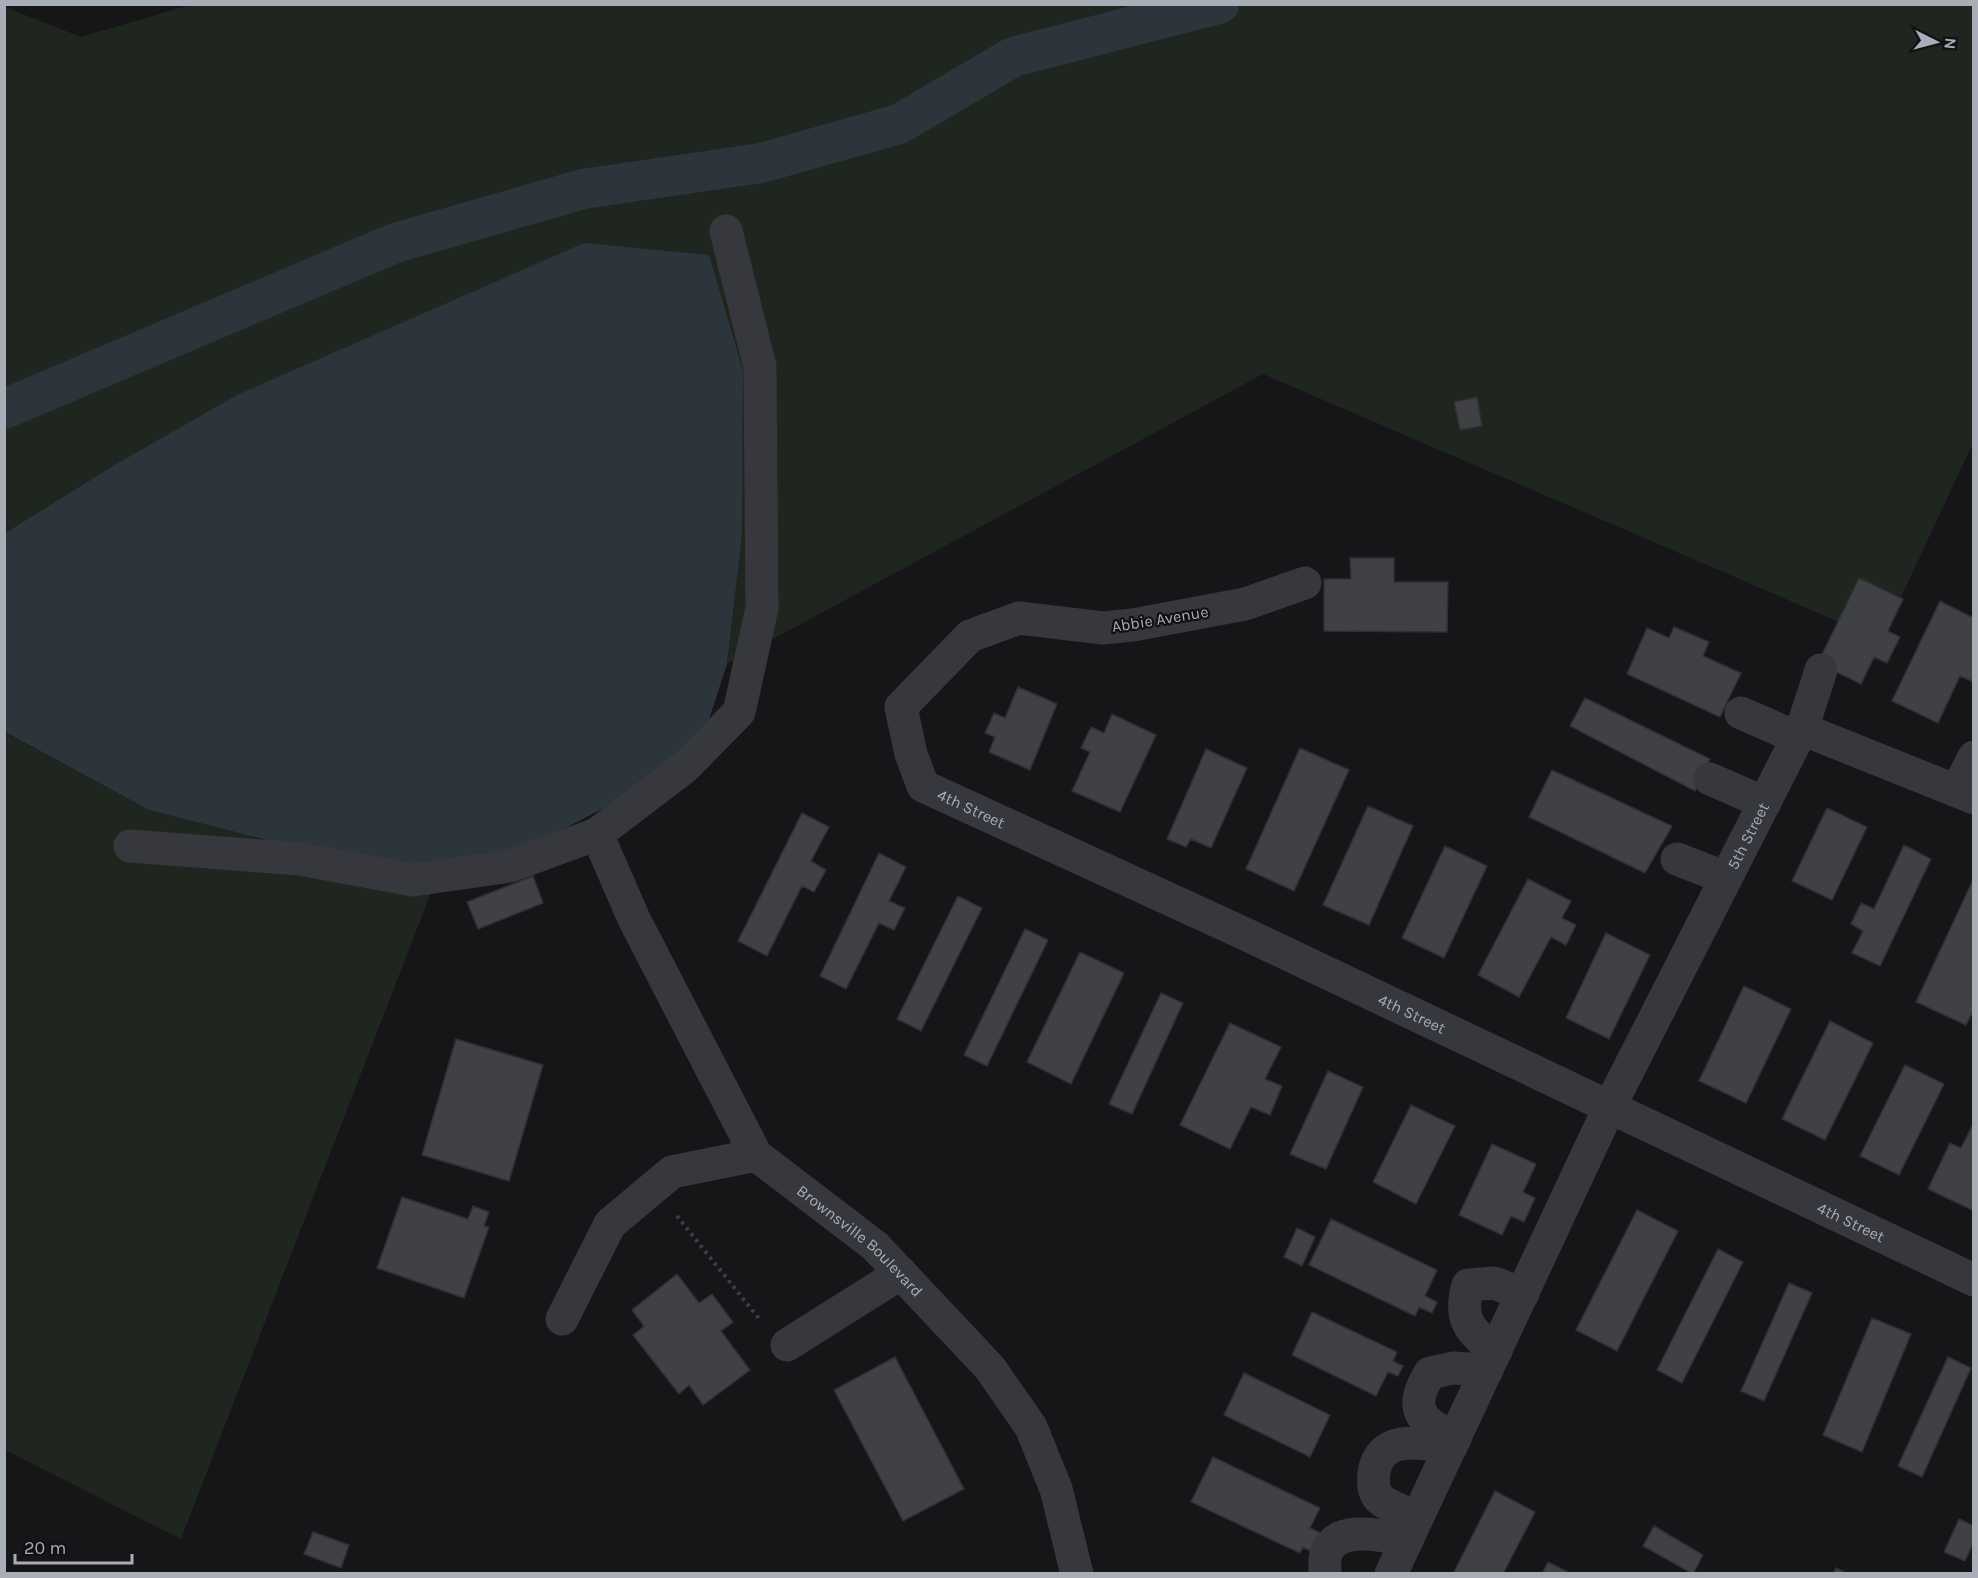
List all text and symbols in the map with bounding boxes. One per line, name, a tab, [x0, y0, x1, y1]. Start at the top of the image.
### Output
north arrow	[1906, 12, 1966, 72]
text: N	[1940, 37, 1960, 50]
street label: Abbie Avenue	[1110, 602, 1210, 636]
street label: 4th Street	[935, 785, 1008, 832]
street label: 5th Street	[1723, 799, 1773, 872]
street label: 4th Street	[1375, 989, 1449, 1037]
street label: Brownsville Boulevard	[793, 1180, 927, 1300]
street label: 4th Street	[1814, 1198, 1888, 1246]
scale bar	[15, 1527, 132, 1565]
text: 20 m	[24, 1537, 66, 1559]

